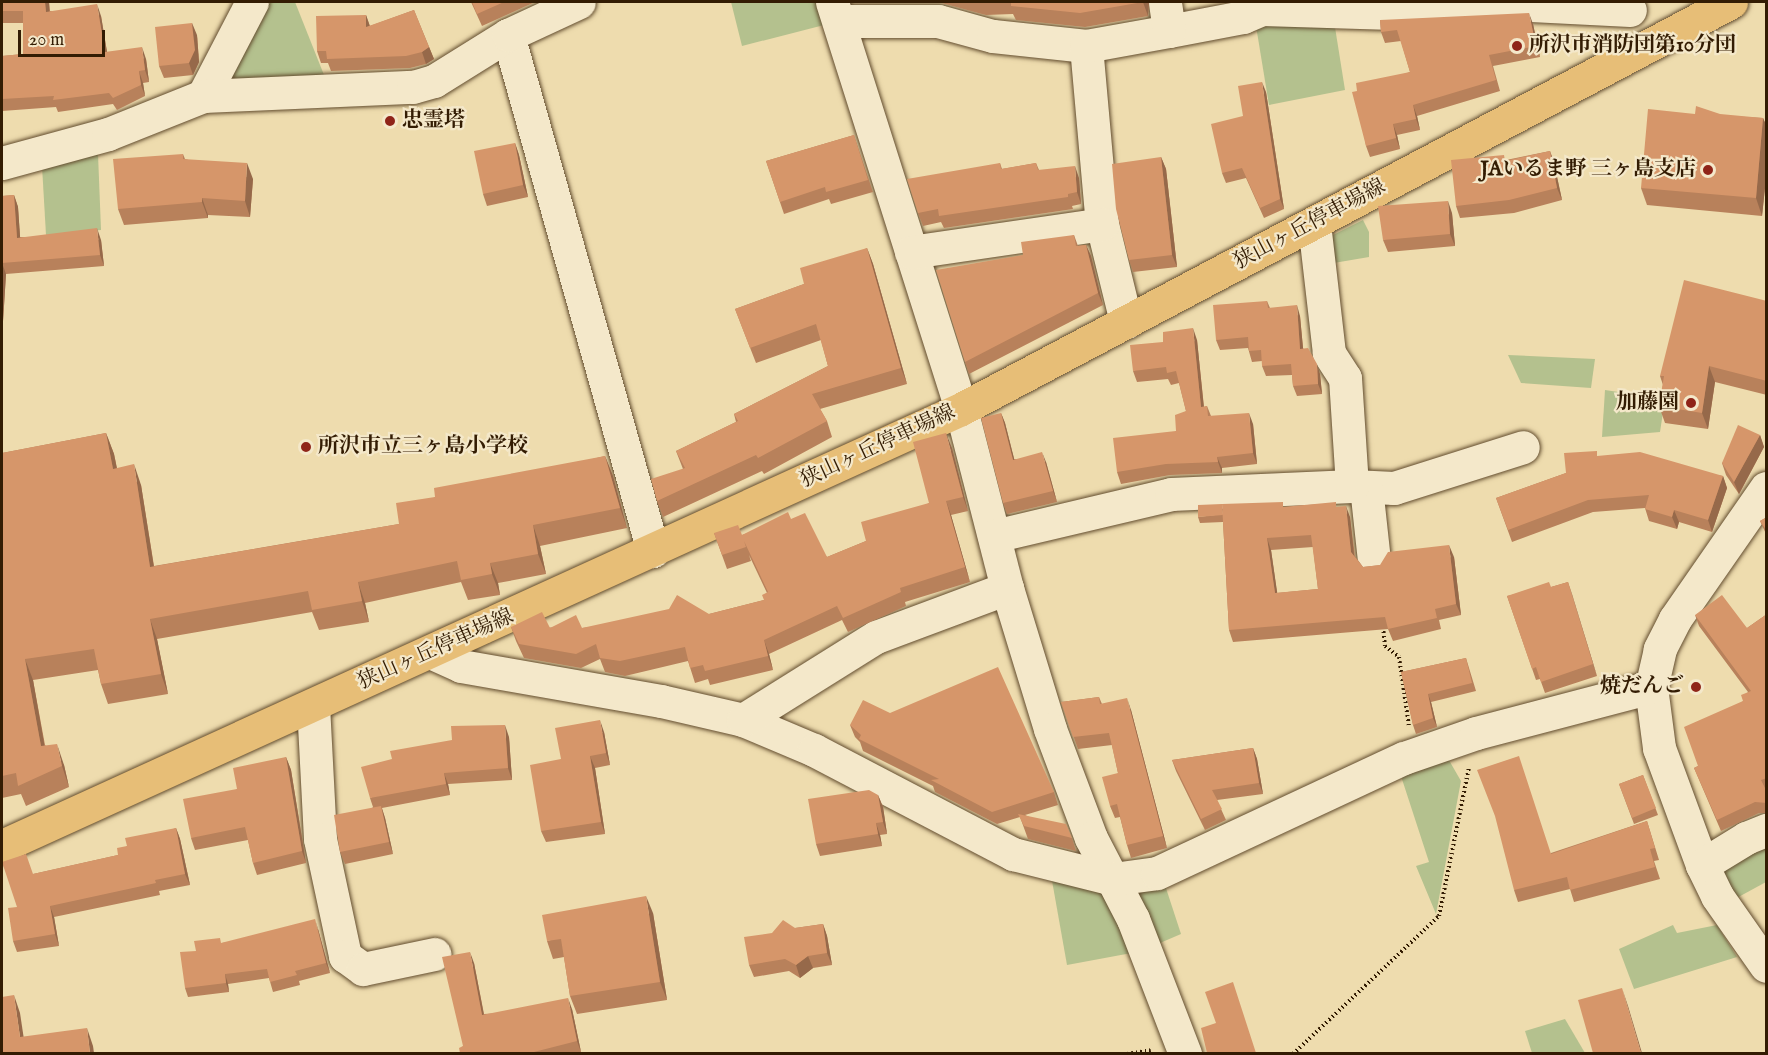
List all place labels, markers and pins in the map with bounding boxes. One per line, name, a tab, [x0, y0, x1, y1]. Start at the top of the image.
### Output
place label: 所沢市消防団第10分団	[1529, 33, 1736, 59]
marker: 所沢市消防団第10分団	[1510, 39, 1524, 53]
place label: 忠霊塔	[402, 108, 465, 134]
marker: 忠霊塔	[383, 114, 397, 128]
place label: JAいるま野 三ヶ島支店	[1480, 157, 1696, 183]
marker: JAいるま野 三ヶ島支店	[1701, 163, 1715, 177]
place label: 加藤園	[1616, 390, 1679, 416]
marker: 加藤園	[1684, 396, 1698, 410]
place label: 所沢市立三ヶ島小学校	[318, 434, 528, 460]
marker: 所沢市立三ヶ島小学校	[299, 440, 313, 454]
place label: 焼だんご	[1600, 674, 1684, 700]
marker: 焼だんご	[1689, 680, 1703, 694]

